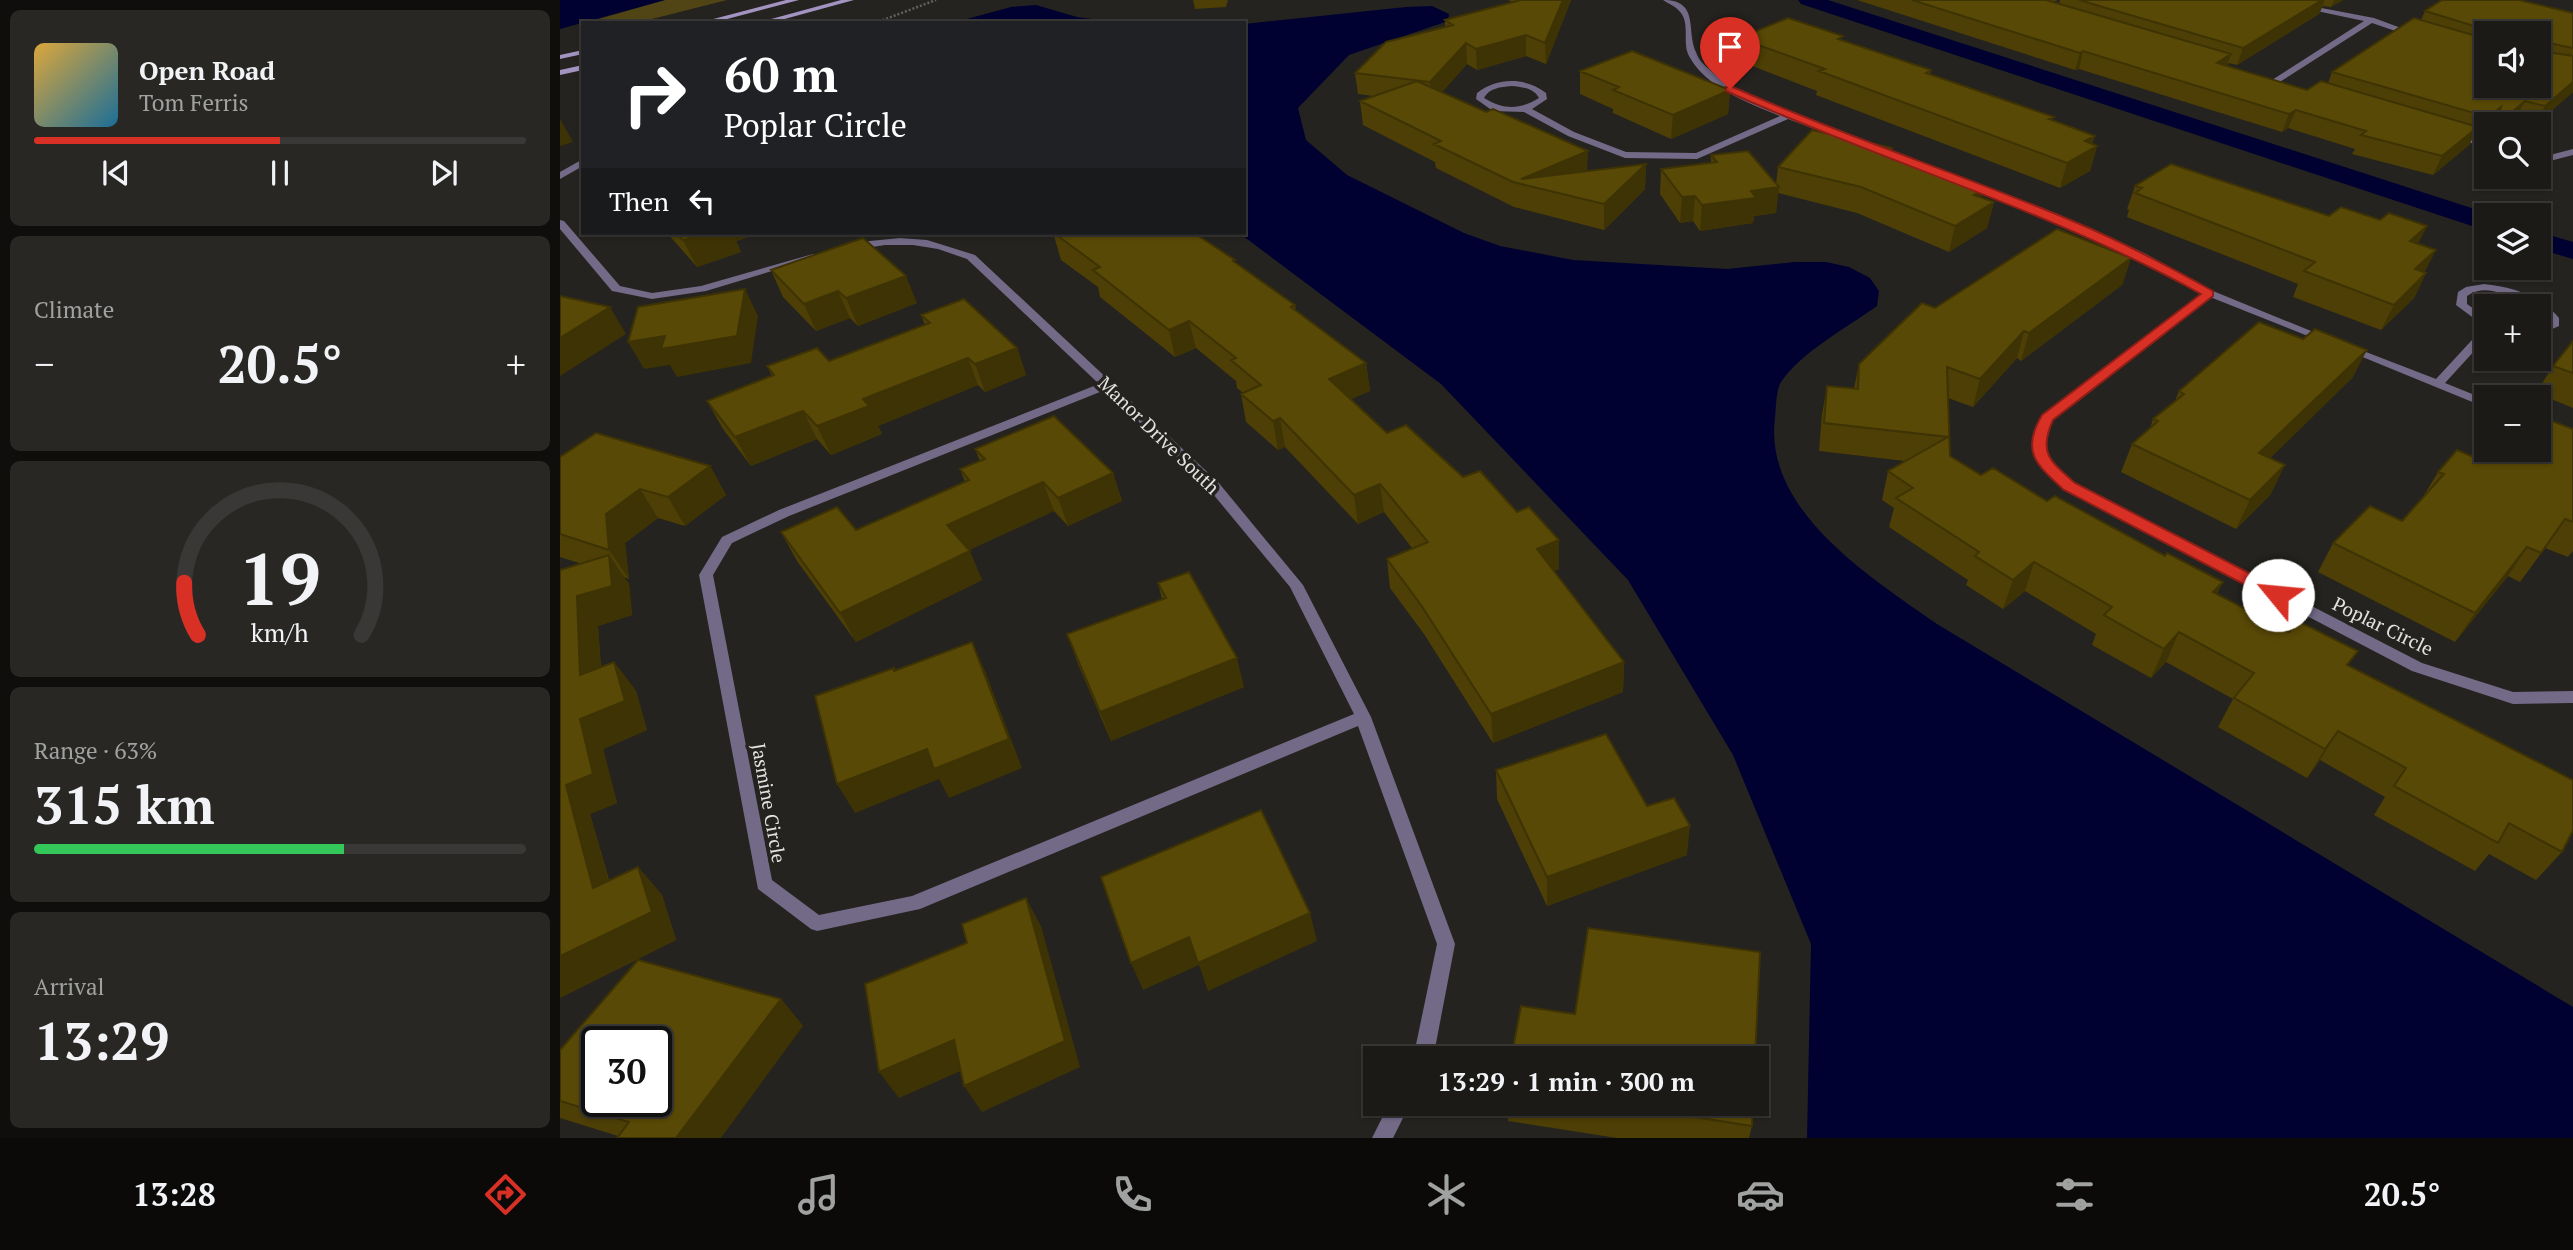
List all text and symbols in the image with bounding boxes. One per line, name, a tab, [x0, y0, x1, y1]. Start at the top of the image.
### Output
pin	[1700, 17, 1760, 89]
map controls	[2474, 21, 2551, 462]
button: sound	[2474, 21, 2551, 98]
icon: arrive	[1711, 28, 1749, 66]
text: 60 m	[724, 41, 838, 106]
icon: right	[609, 49, 700, 140]
text: Open Road	[139, 53, 275, 87]
text: Tom Ferris	[139, 87, 249, 118]
text: Poplar Circle	[724, 104, 907, 146]
button: search	[2474, 112, 2551, 189]
icon: previous	[97, 154, 135, 192]
icon: pause	[261, 154, 299, 192]
icon: next	[425, 154, 463, 192]
icon: left	[683, 182, 721, 220]
text: Then	[609, 184, 669, 218]
button: layers	[2474, 203, 2551, 280]
text: Climate	[34, 294, 114, 325]
button: +	[2474, 294, 2551, 371]
text: 20.5°	[217, 329, 343, 398]
text: −	[34, 339, 54, 389]
text: +	[506, 339, 526, 389]
street label: Manor Drive South	[1093, 370, 1225, 499]
button: −	[2474, 385, 2551, 462]
text: 19	[239, 529, 321, 626]
position arrow	[2241, 558, 2315, 632]
street label: Poplar Circle	[2329, 591, 2438, 661]
text: km/h	[251, 616, 309, 649]
text: Range · 63%	[34, 735, 157, 766]
street label: Jasmine Circle	[747, 741, 792, 865]
text: 315 km	[34, 770, 215, 839]
text: Arrival	[34, 971, 105, 1002]
text: 13:29	[34, 1006, 169, 1075]
speed limit sign: 30	[581, 1026, 672, 1117]
text: 13:29 · 1 min · 300 m	[1437, 1064, 1695, 1098]
icon: directions	[481, 1170, 530, 1219]
icon: music	[794, 1170, 843, 1219]
icon: phone	[1108, 1170, 1157, 1219]
icon: climate	[1422, 1170, 1471, 1219]
icon: car	[1736, 1170, 1785, 1219]
icon: filters	[2050, 1170, 2099, 1219]
text: 13:28	[132, 1173, 216, 1215]
text: 20.5°	[2364, 1173, 2441, 1215]

